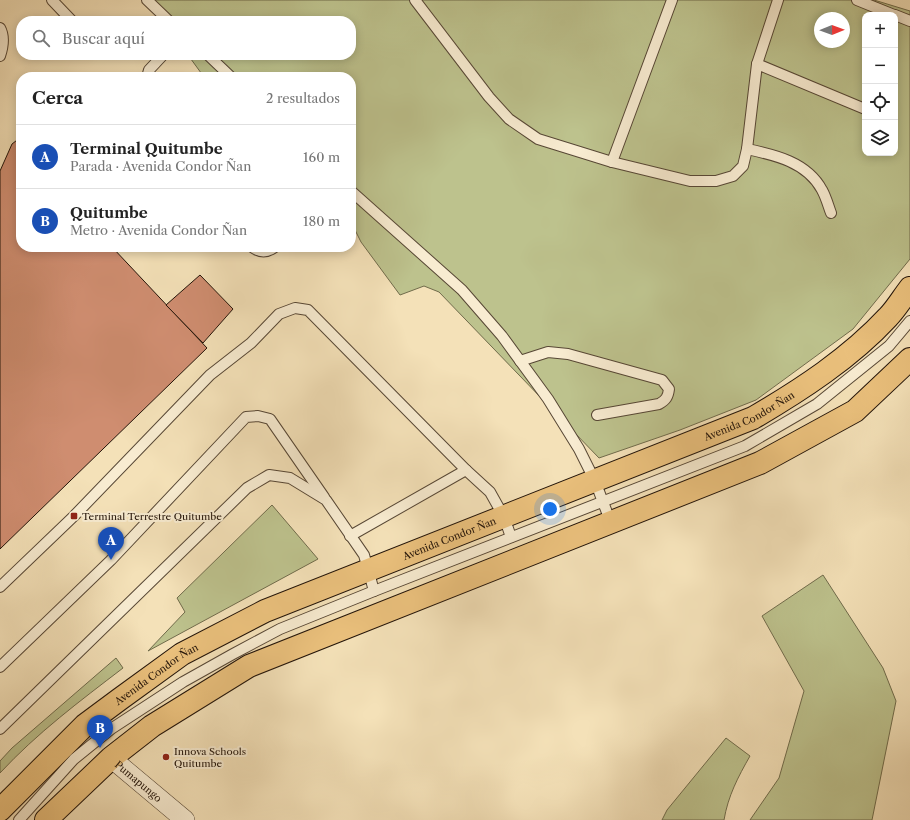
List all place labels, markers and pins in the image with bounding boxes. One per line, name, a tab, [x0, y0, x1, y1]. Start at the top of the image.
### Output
place label: Terminal Terrestre Quitumbe	[82, 510, 222, 523]
marker: Terminal Terrestre Quitumbe	[69, 511, 79, 521]
pin: A	[98, 527, 124, 560]
pin: B	[87, 715, 113, 748]
place label: Innova Schools Quitumbe	[174, 745, 246, 770]
marker: Innova Schools Quitumbe	[161, 752, 171, 762]

